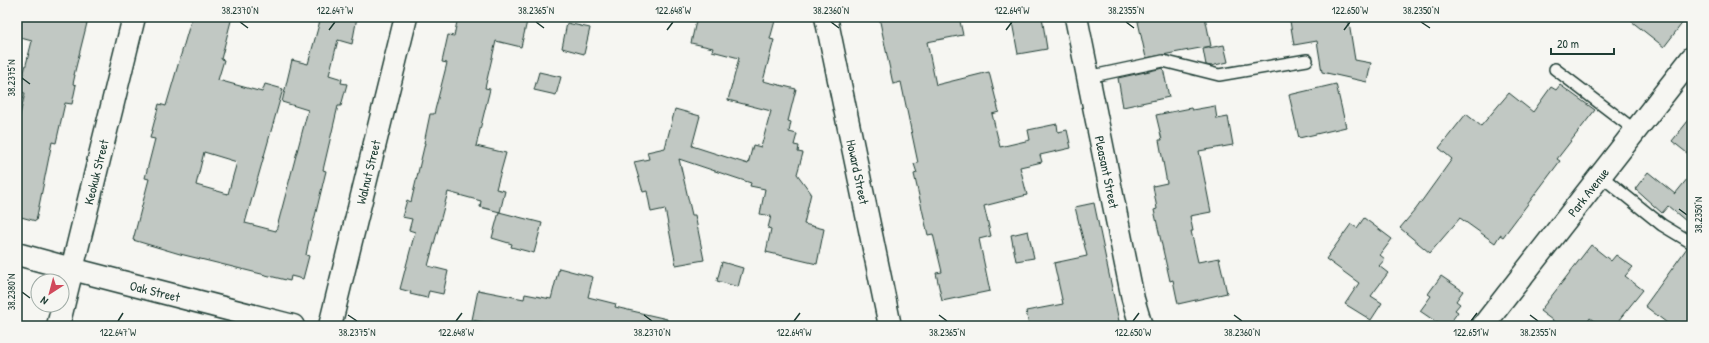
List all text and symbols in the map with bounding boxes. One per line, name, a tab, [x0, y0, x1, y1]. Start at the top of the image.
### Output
text: 38.2370°N	[221, 4, 259, 17]
text: 122.647°W	[317, 4, 354, 17]
text: 38.2365°N	[518, 4, 554, 17]
text: 122.648°W	[655, 4, 692, 17]
text: 38.2360°N	[813, 4, 849, 17]
text: 122.649°W	[994, 4, 1030, 17]
text: 38.2355°N	[1108, 4, 1144, 17]
text: 122.650°W	[1332, 4, 1369, 17]
text: 38.2350°N	[1403, 4, 1439, 17]
scale bar	[1551, 30, 1614, 56]
text: 20 m	[1557, 35, 1579, 52]
text: 38.2375°N	[5, 60, 18, 96]
street label: Pleasant Street	[1091, 134, 1124, 210]
street label: Keokuk Street	[79, 137, 113, 206]
street label: Walnut Street	[351, 138, 385, 206]
street label: Howard Street	[842, 138, 874, 207]
street label: Park Avenue	[1563, 164, 1613, 220]
text: 38.2350°N	[1692, 197, 1705, 233]
north arrow	[30, 273, 70, 313]
text: 38.2380°N	[5, 274, 18, 310]
street label: Oak Street	[128, 276, 182, 306]
text: N	[38, 294, 51, 308]
text: 122.647°W	[100, 326, 137, 339]
text: 38.2375°N	[339, 326, 375, 339]
text: 122.648°W	[438, 326, 475, 339]
text: 38.2370°N	[633, 326, 671, 339]
text: 122.649°W	[776, 326, 812, 339]
text: 38.2365°N	[929, 326, 965, 339]
text: 122.650°W	[1115, 326, 1152, 339]
text: 38.2360°N	[1224, 326, 1260, 339]
text: 122.651°W	[1453, 326, 1490, 339]
text: 38.2355°N	[1520, 326, 1556, 339]

